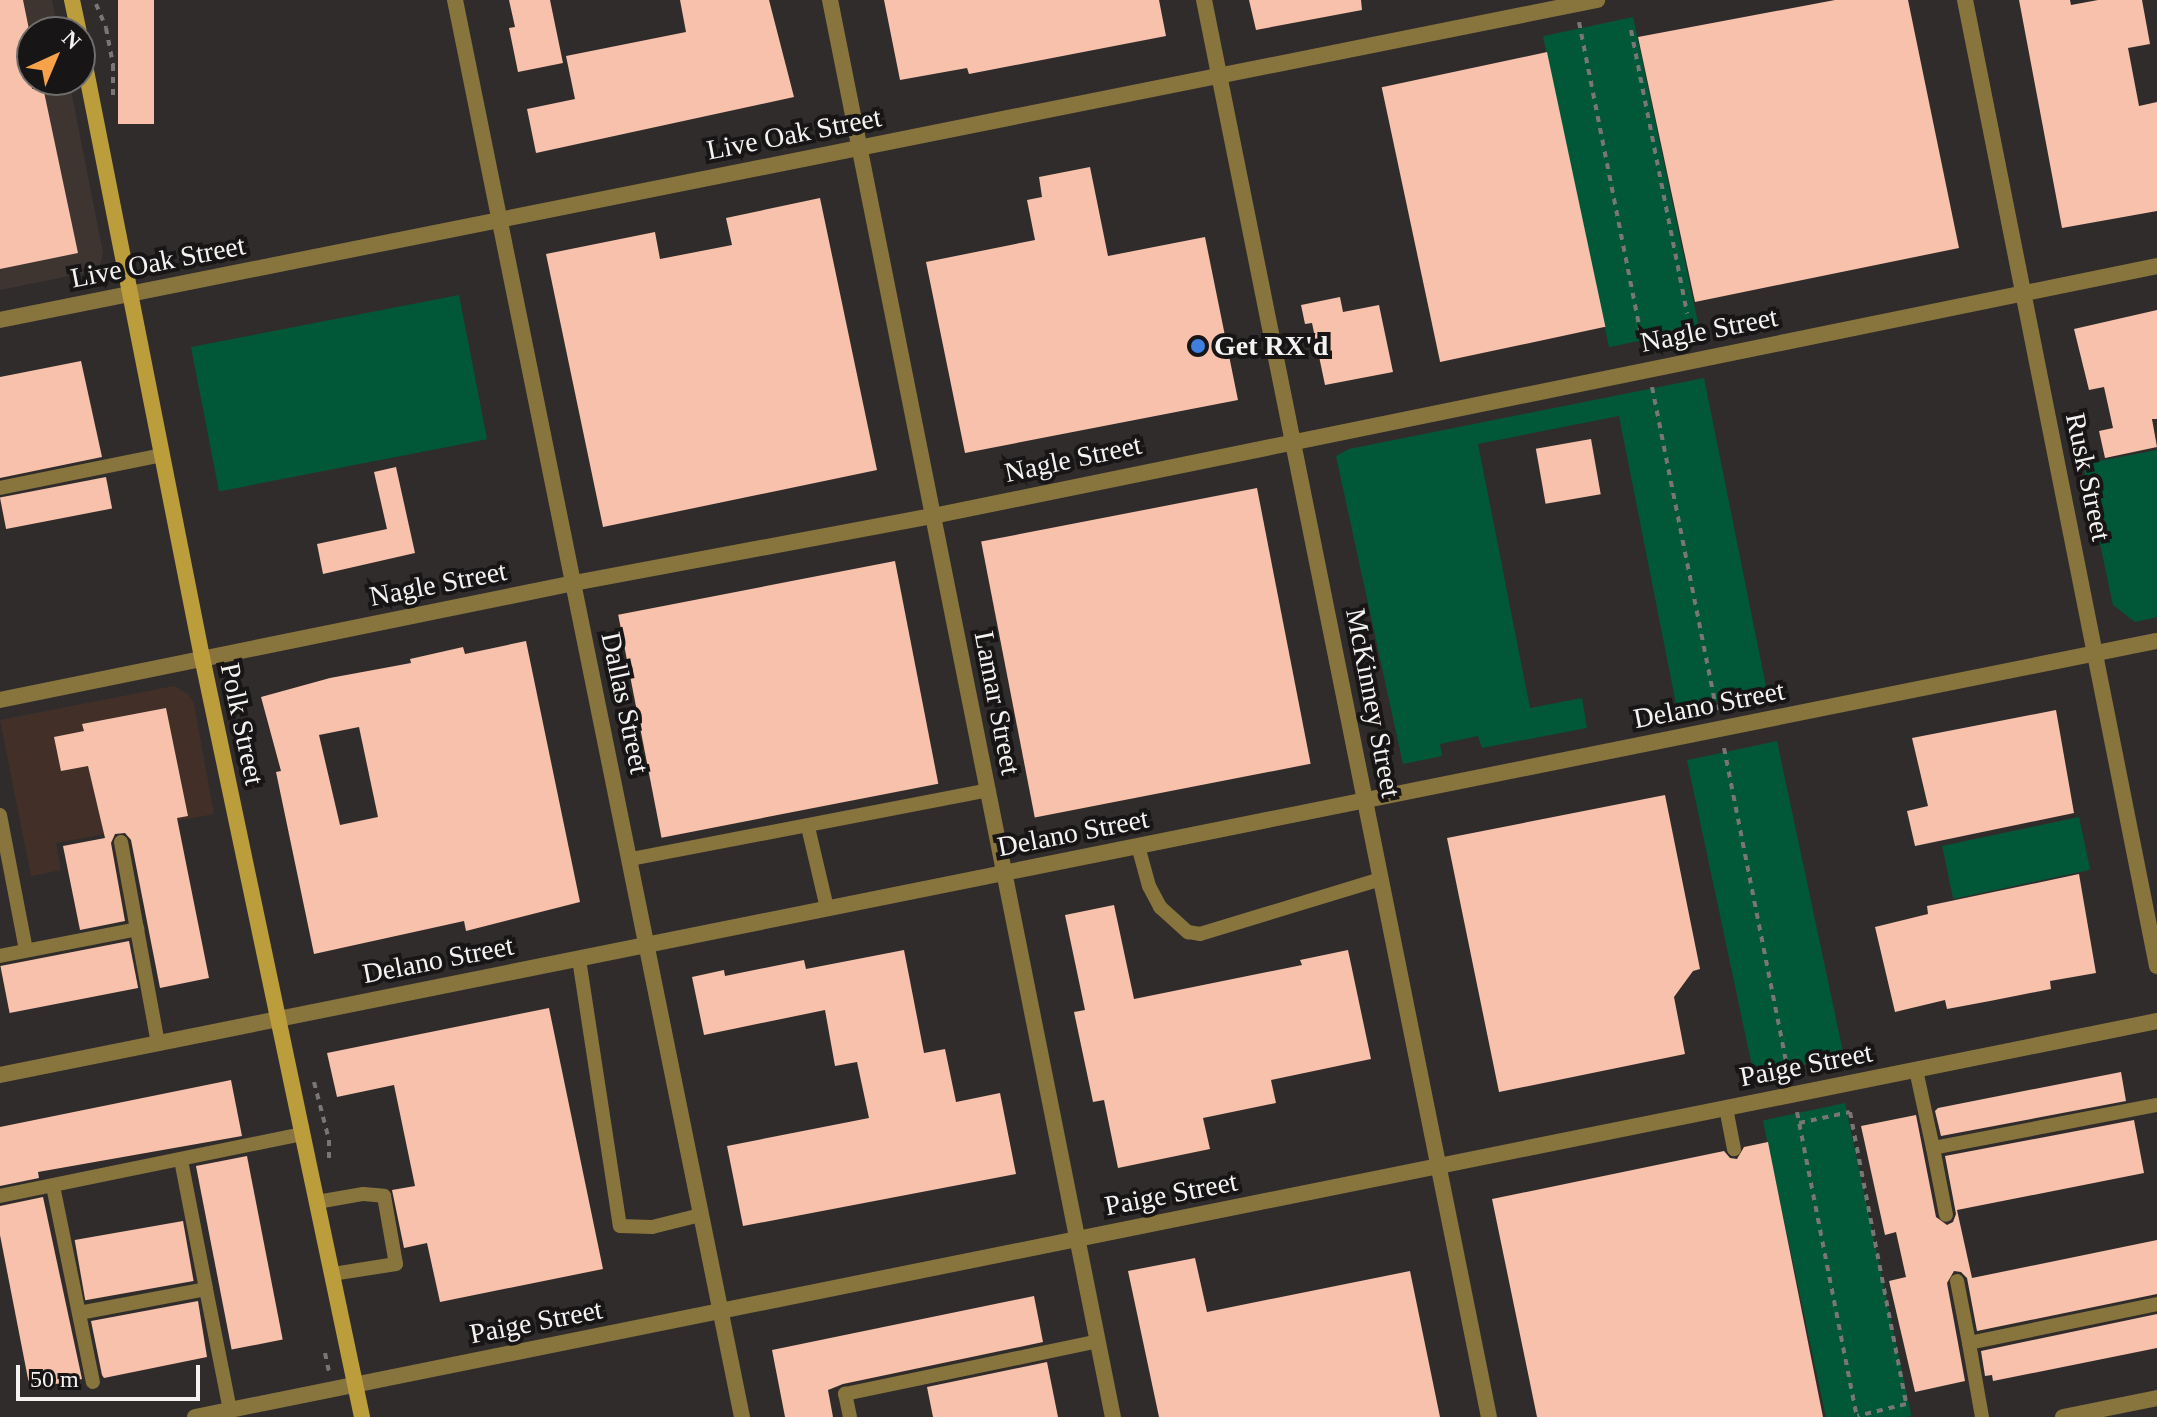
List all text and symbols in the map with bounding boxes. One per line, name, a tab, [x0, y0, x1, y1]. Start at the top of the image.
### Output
north arrow	[16, 16, 96, 96]
text: N	[57, 25, 86, 54]
street label: Live Oak Street	[704, 101, 884, 167]
street label: Live Oak Street	[68, 229, 248, 295]
street label: Nagle Street	[1637, 300, 1781, 360]
place label: Get RX'd	[1214, 329, 1328, 363]
marker: Get RX'd	[1189, 337, 1207, 355]
street label: Rusk Street	[2058, 410, 2118, 544]
street label: Nagle Street	[1001, 428, 1145, 490]
street label: Nagle Street	[366, 554, 510, 614]
street label: McKinney Street	[1338, 606, 1408, 800]
street label: Lamar Street	[967, 628, 1027, 778]
street label: Dallas Street	[594, 629, 656, 777]
street label: Polk Street	[213, 660, 271, 788]
street label: Delano Street	[1631, 674, 1787, 736]
street label: Delano Street	[995, 802, 1151, 864]
street label: Delano Street	[360, 929, 516, 991]
street label: Paige Street	[1737, 1036, 1875, 1094]
street label: Paige Street	[1102, 1165, 1240, 1223]
street label: Paige Street	[467, 1293, 605, 1351]
scale bar	[20, 1349, 204, 1399]
text: 50 m	[30, 1366, 79, 1392]

